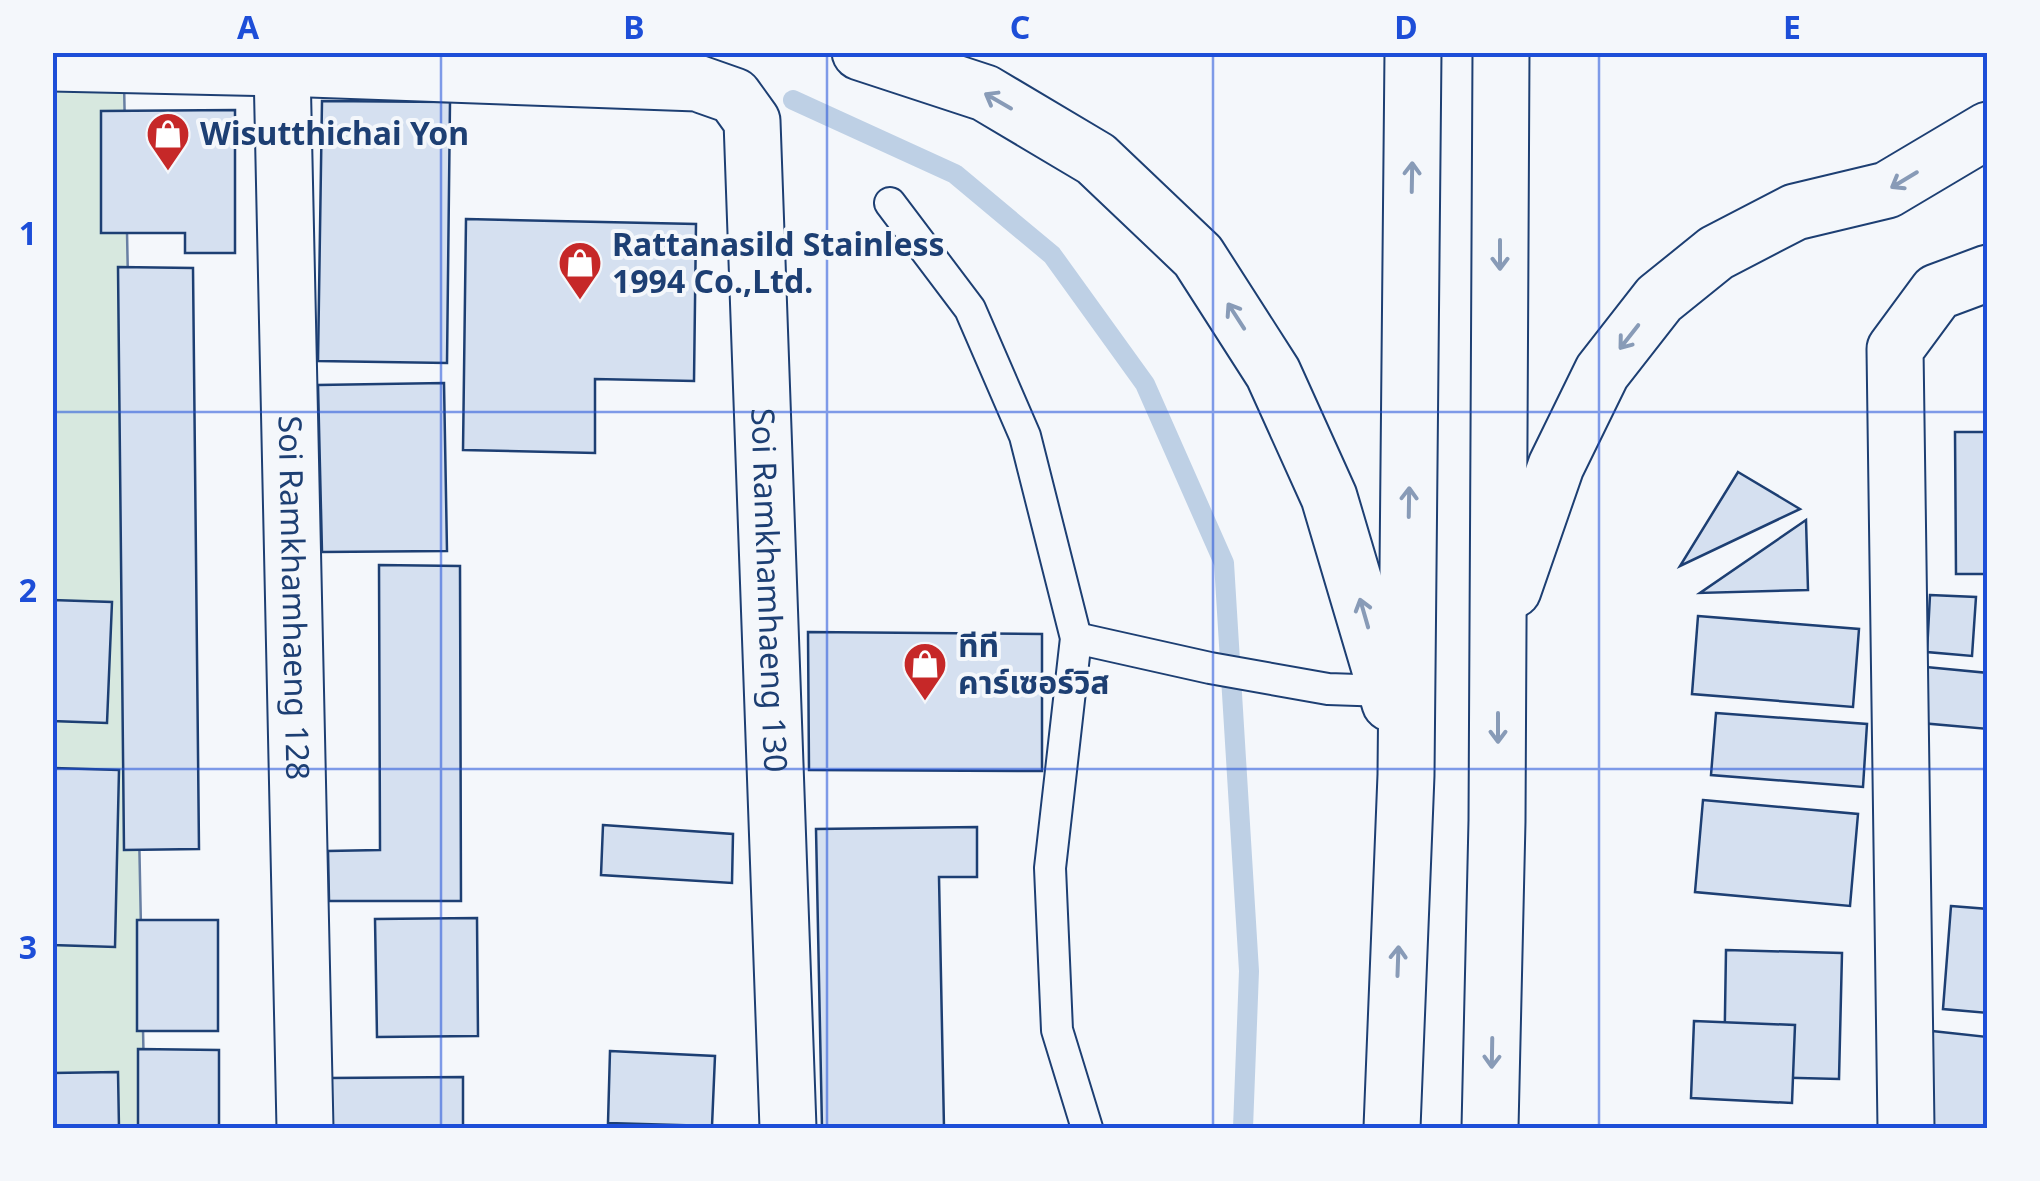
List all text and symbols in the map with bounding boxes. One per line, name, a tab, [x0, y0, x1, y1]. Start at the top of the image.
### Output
text: A	[237, 5, 260, 48]
text: B	[623, 5, 645, 48]
text: C	[1010, 5, 1030, 48]
text: D	[1394, 5, 1418, 48]
text: E	[1783, 5, 1801, 48]
one-way arrow	[984, 91, 1013, 111]
shop icon: Wisutthichai Yon	[145, 111, 191, 172]
place label: Wisutthichai Yon	[200, 111, 469, 154]
one-way arrow	[1402, 162, 1422, 194]
one-way arrow	[1890, 170, 1919, 190]
text: 1	[19, 211, 37, 254]
place label: Rattanasild Stainless 1994 Co.,Ltd.	[612, 222, 945, 302]
one-way arrow	[1490, 238, 1510, 270]
shop icon: Rattanasild Stainless 1994 Co.,Ltd.	[557, 240, 603, 301]
one-way arrow	[1225, 302, 1246, 330]
one-way arrow	[1619, 323, 1640, 350]
street label: Soi Ramkhamhaeng 130	[742, 407, 798, 773]
street label: Soi Ramkhamhaeng 128	[270, 415, 320, 781]
one-way arrow	[1399, 487, 1418, 519]
text: 2	[19, 568, 37, 611]
one-way arrow	[1354, 597, 1372, 629]
place label: ทีที คาร์เซอร์วิส	[958, 623, 1110, 703]
shop icon: ทีที คาร์เซอร์วิส	[902, 641, 948, 702]
one-way arrow	[1488, 712, 1508, 744]
text: 3	[19, 925, 37, 968]
one-way arrow	[1389, 946, 1408, 978]
one-way arrow	[1482, 1036, 1502, 1068]

